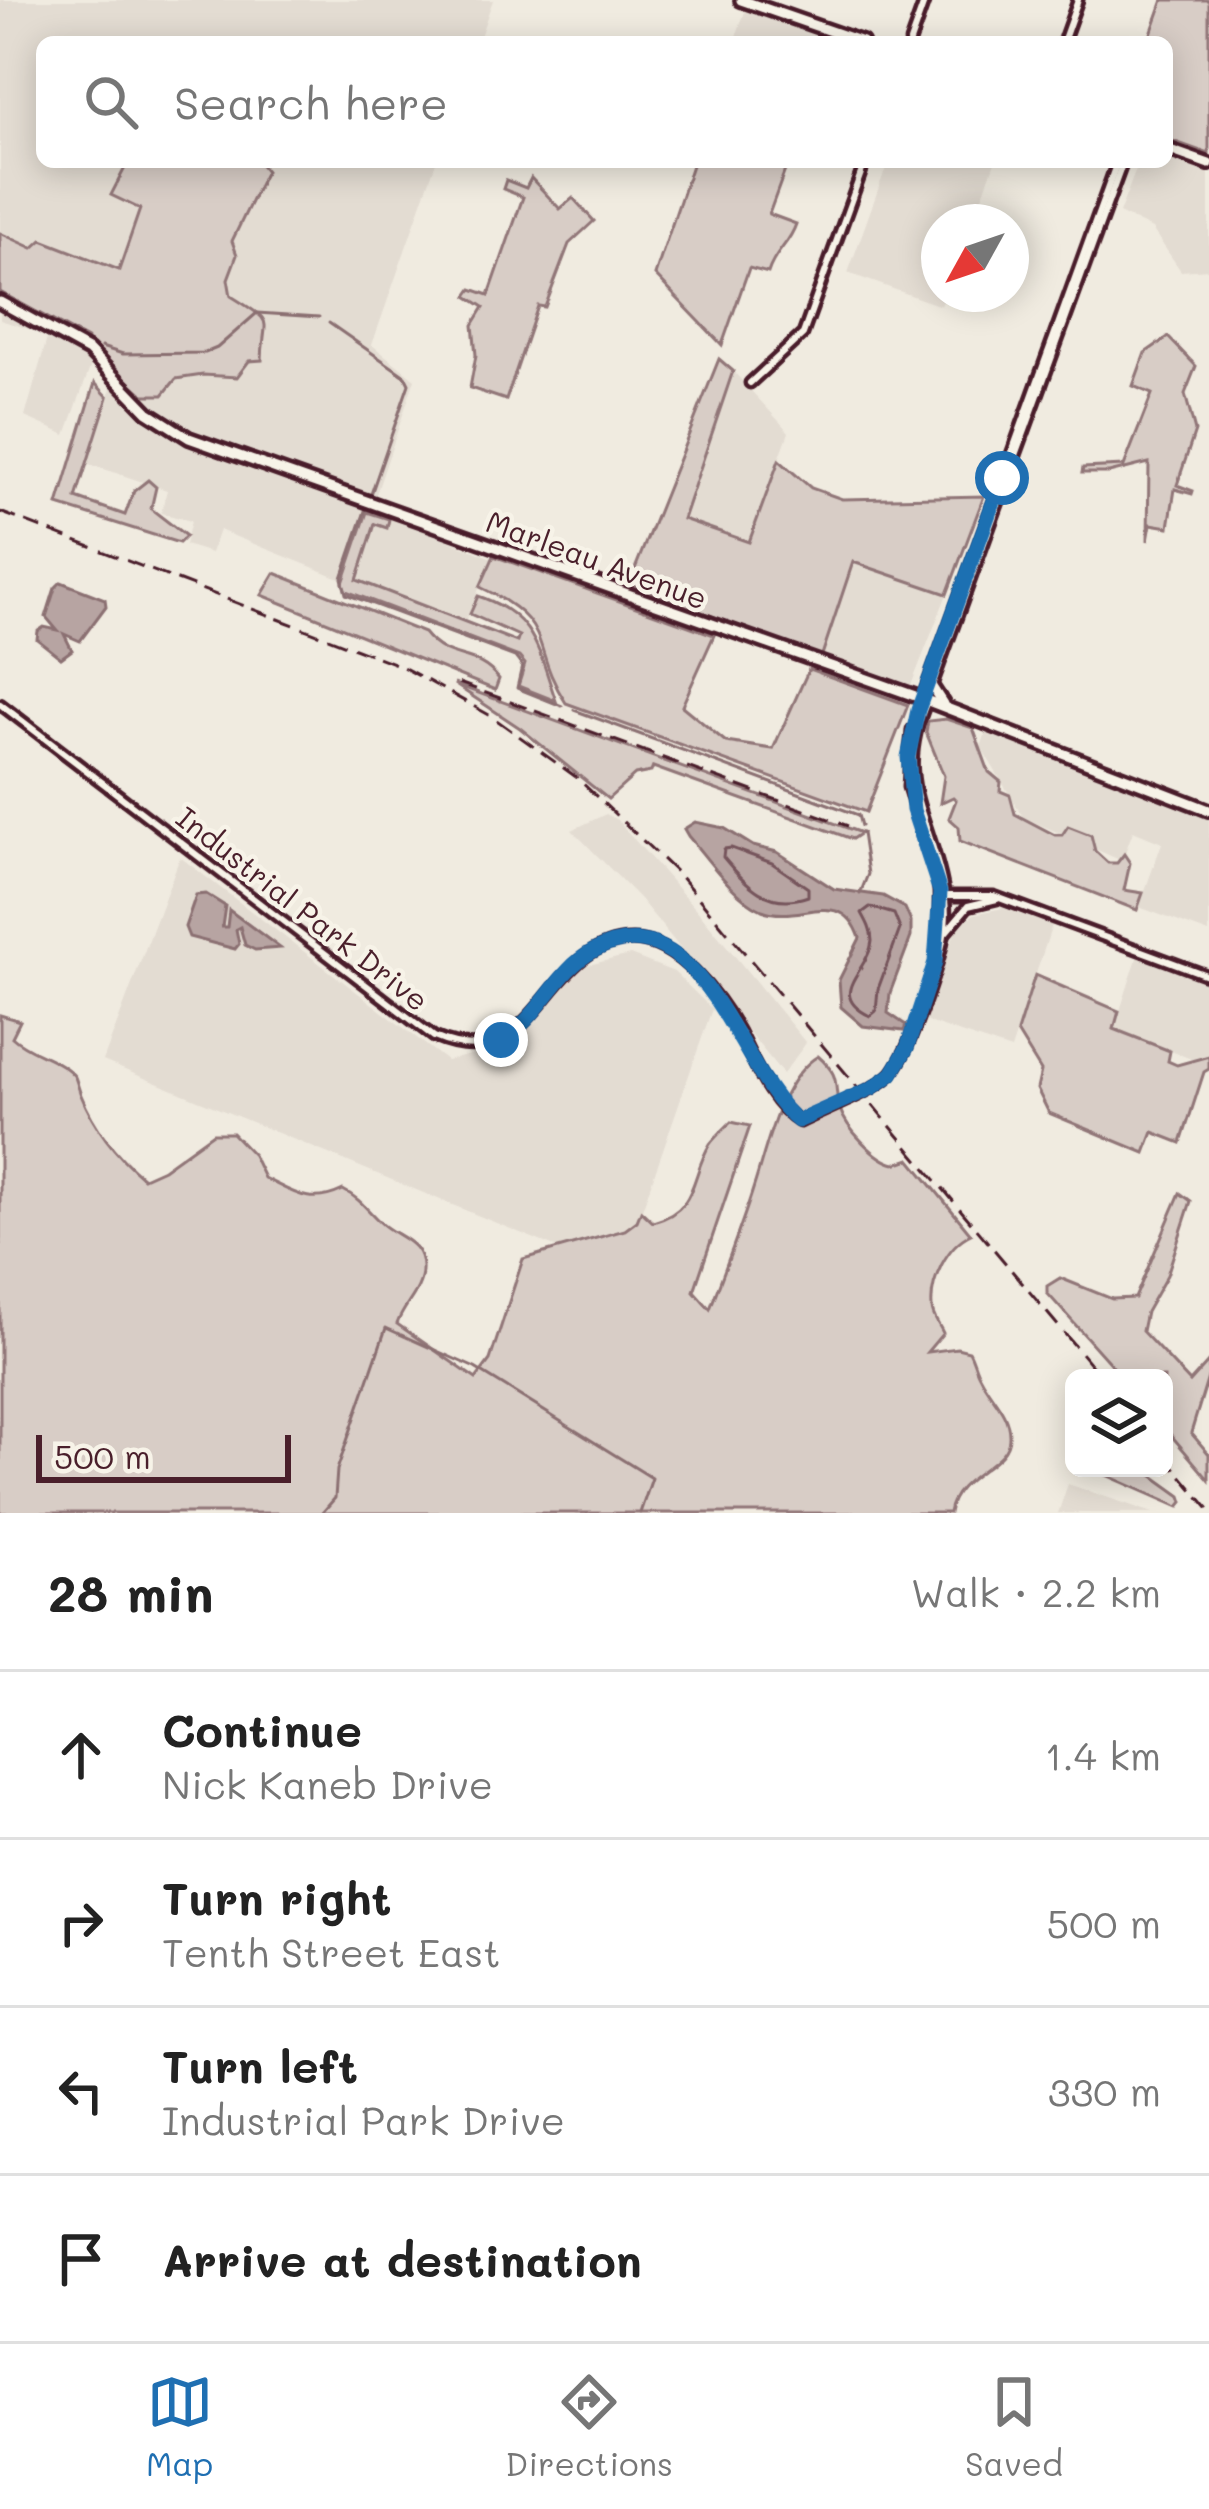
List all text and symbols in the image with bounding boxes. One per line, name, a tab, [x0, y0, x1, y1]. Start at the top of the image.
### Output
search box	[36, 36, 1173, 168]
icon: search	[78, 69, 144, 135]
text: Search here	[174, 73, 448, 131]
north arrow	[921, 204, 1029, 312]
route start	[975, 451, 1029, 505]
street label: Marleau Avenue	[481, 500, 713, 618]
street label: Industrial Park Drive	[169, 797, 437, 1019]
route end	[474, 1013, 528, 1067]
map controls	[1065, 1369, 1173, 1477]
button: layers	[1065, 1369, 1173, 1477]
scale bar	[36, 1429, 291, 1482]
text: 500 m	[54, 1434, 151, 1477]
text: 28 min	[48, 1558, 214, 1625]
text: Walk · 2.2 km	[911, 1566, 1161, 1617]
text: Continue	[162, 1700, 362, 1758]
icon: ahead	[48, 1722, 114, 1788]
text: 1.4 km	[1045, 1729, 1161, 1780]
text: Nick Kaneb Drive	[162, 1758, 493, 1809]
text: Turn right	[162, 1868, 391, 1926]
icon: right	[48, 1890, 114, 1956]
text: 500 m	[1047, 1897, 1161, 1948]
text: Tenth Street East	[162, 1926, 500, 1977]
text: Turn left	[162, 2036, 358, 2094]
icon: left	[48, 2058, 114, 2124]
text: 330 m	[1048, 2065, 1161, 2116]
text: Industrial Park Drive	[162, 2094, 565, 2145]
icon: arrive	[48, 2226, 114, 2292]
text: Arrive at destination	[162, 2230, 642, 2288]
tab: Map	[146, 2369, 213, 2484]
tab: Directions	[505, 2369, 673, 2484]
tab: Saved	[965, 2369, 1063, 2484]

